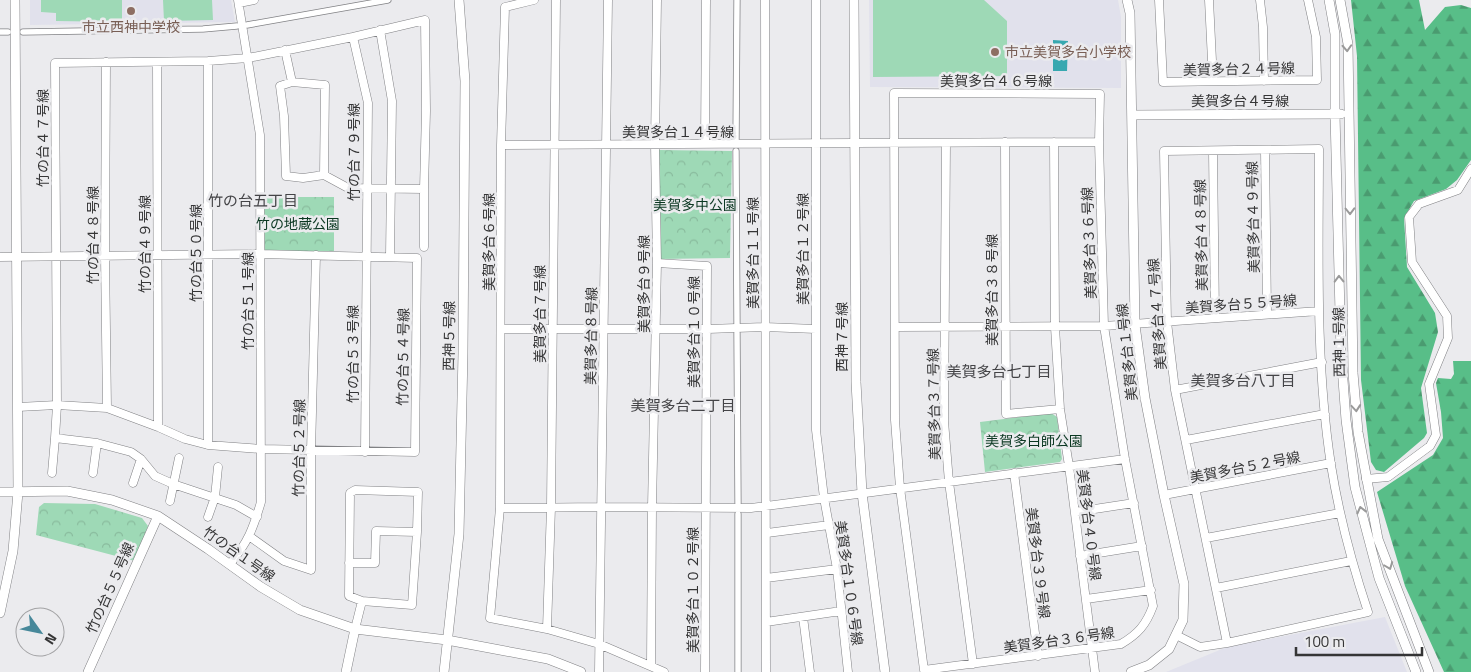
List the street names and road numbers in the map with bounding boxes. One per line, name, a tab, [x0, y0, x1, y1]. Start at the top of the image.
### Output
street label: 美賀多台２４号線	[1183, 57, 1295, 80]
street label: 美賀多台４６号線	[940, 70, 1052, 91]
street label: 竹の台４７号線	[32, 89, 53, 187]
street label: 美賀多台４号線	[1191, 90, 1289, 111]
street label: 竹の台７９号線	[343, 103, 364, 201]
street label: 美賀多台１４号線	[622, 121, 734, 142]
street label: 美賀多台４９号線	[1241, 161, 1264, 273]
street label: 美賀多台４８号線	[1189, 179, 1212, 291]
street label: 竹の台４８号線	[82, 186, 103, 284]
street label: 美賀多台３６号線	[1076, 187, 1101, 299]
street label: 美賀多台６号線	[478, 193, 499, 291]
street label: 美賀多台１２号線	[792, 193, 813, 305]
street label: 竹の台４９号線	[134, 195, 155, 293]
street label: 美賀多台１１号線	[742, 197, 763, 309]
street label: 竹の台５０号線	[185, 204, 206, 302]
street label: 美賀多台３８号線	[981, 234, 1002, 346]
street label: 美賀多台９号線	[633, 235, 654, 333]
street label: 竹の台５１号線	[237, 252, 258, 350]
street label: 美賀多台４７号線	[1142, 257, 1171, 371]
street label: 美賀多台７号線	[529, 265, 550, 363]
street label: 美賀多台１０号線	[683, 276, 704, 388]
street label: 美賀多台８号線	[579, 287, 602, 385]
street label: 美賀多台５５号線	[1184, 289, 1298, 318]
street label: 西神５号線	[437, 301, 460, 371]
street label: 西神７号線	[831, 302, 852, 372]
street label: 美賀多台１号線	[1111, 302, 1142, 402]
street label: 竹の台５３号線	[342, 305, 363, 403]
street label: 西神１号線	[1327, 307, 1350, 377]
street label: 竹の台５４号線	[391, 308, 414, 406]
street label: 美賀多台３７号線	[922, 348, 945, 460]
street label: 竹の台５２号線	[287, 399, 310, 497]
street label: 美賀多台５２号線	[1188, 446, 1302, 488]
street label: 美賀多台４０号線	[1072, 468, 1107, 582]
street label: 美賀多台３９号線	[1021, 506, 1056, 620]
street label: 美賀多台１０６号線	[830, 519, 869, 647]
street label: 竹の台１号線	[199, 521, 280, 586]
street label: 美賀多台１０２号線	[682, 527, 703, 653]
street label: 竹の台５５号線	[80, 539, 139, 637]
street label: 美賀多台３６号線	[1002, 621, 1116, 658]

